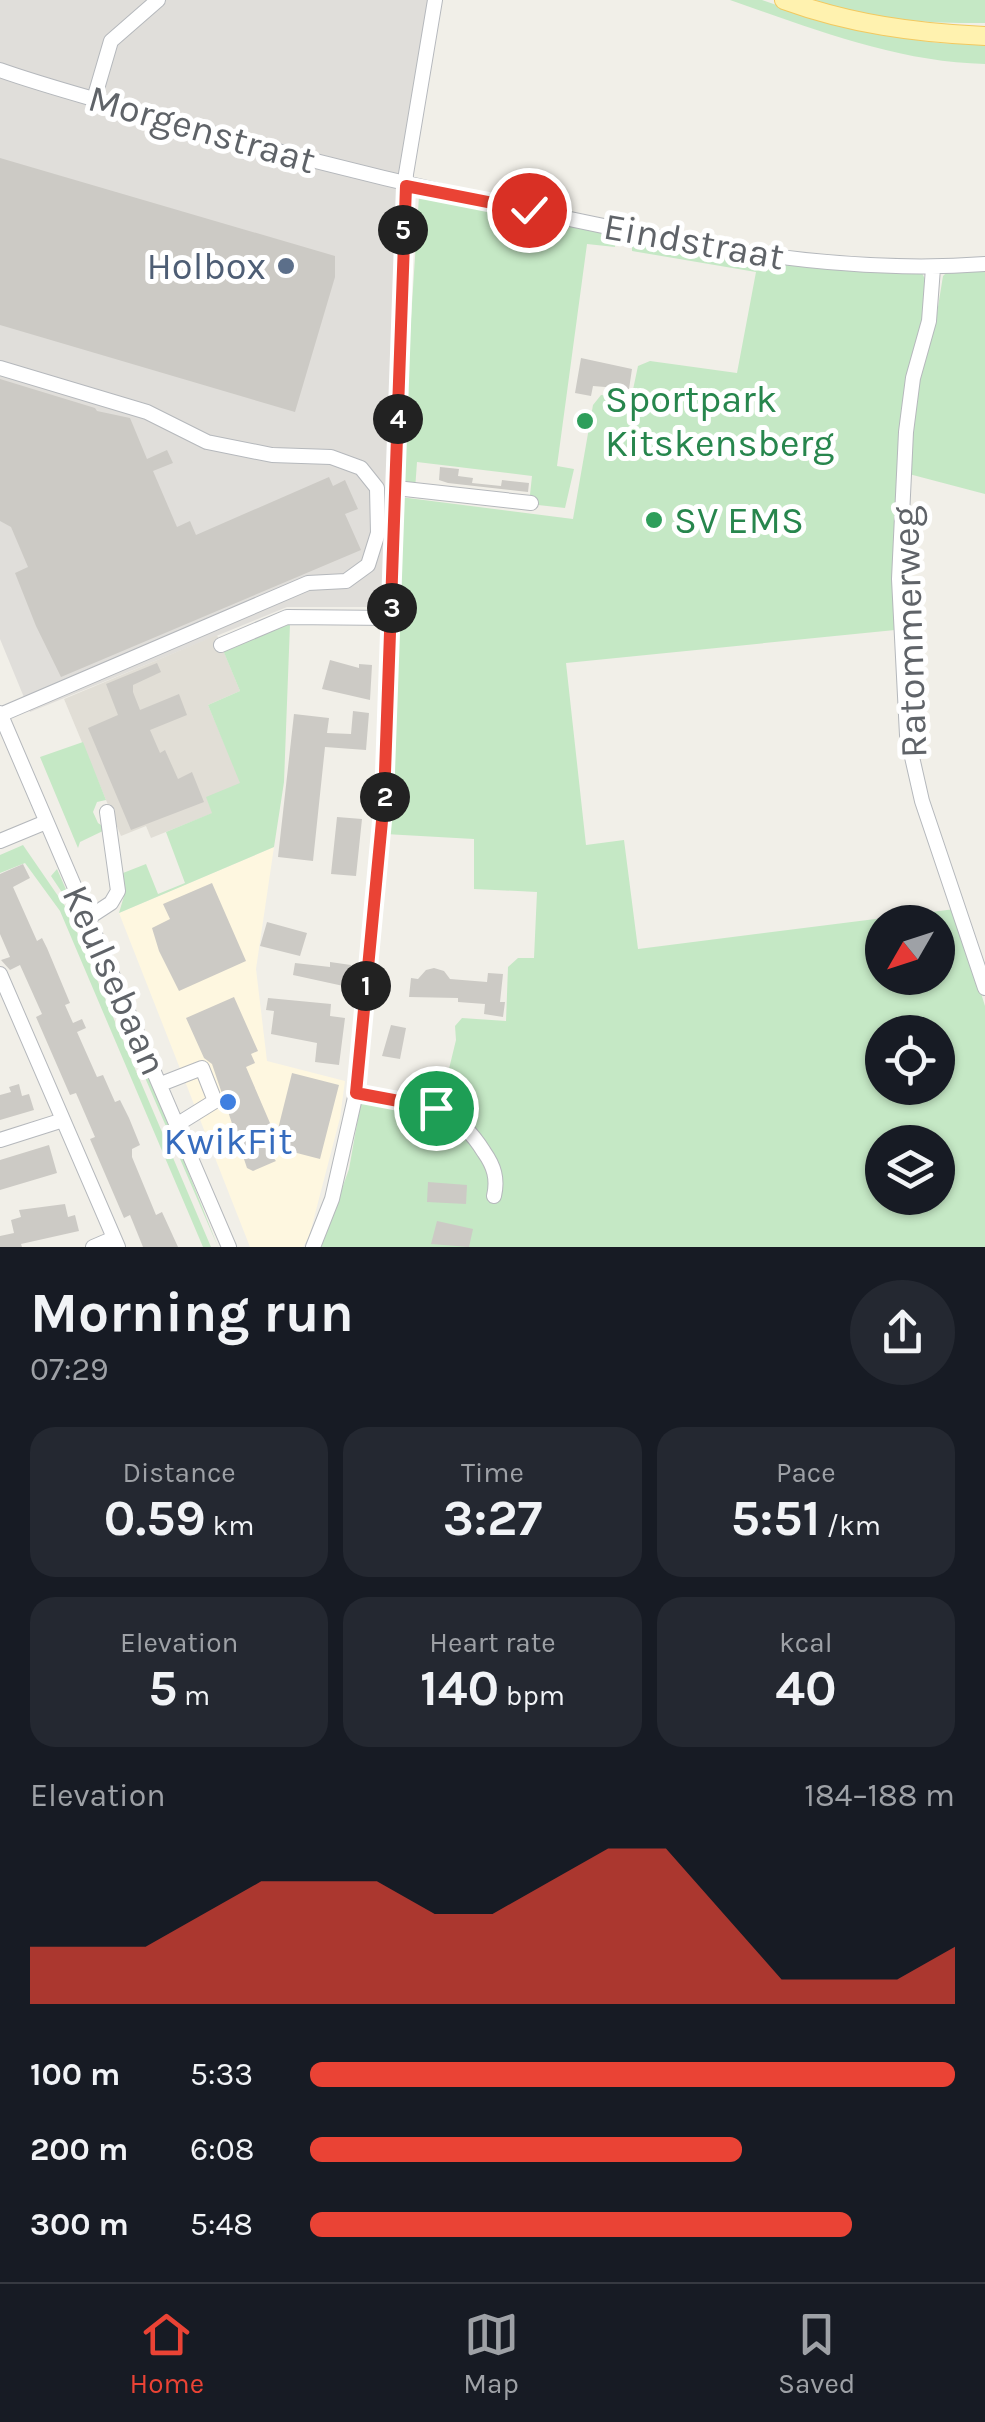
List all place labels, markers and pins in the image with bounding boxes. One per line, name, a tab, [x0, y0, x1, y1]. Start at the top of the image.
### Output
pin	[487, 168, 572, 253]
pin: 5	[378, 205, 428, 255]
place label: Holbox	[146, 244, 266, 289]
marker: Holbox	[275, 255, 297, 277]
place label: Sportpark Kitskensberg	[605, 377, 834, 466]
pin: 4	[373, 394, 423, 444]
marker: Sportpark Kitskensberg	[574, 410, 596, 432]
place label: SV EMS	[674, 498, 804, 543]
marker: SV EMS	[643, 509, 665, 531]
pin: 3	[367, 583, 417, 633]
pin: 2	[360, 772, 410, 822]
pin: 1	[341, 961, 391, 1011]
pin	[394, 1066, 479, 1151]
marker: KwikFit	[217, 1091, 239, 1113]
place label: KwikFit	[164, 1119, 292, 1164]

